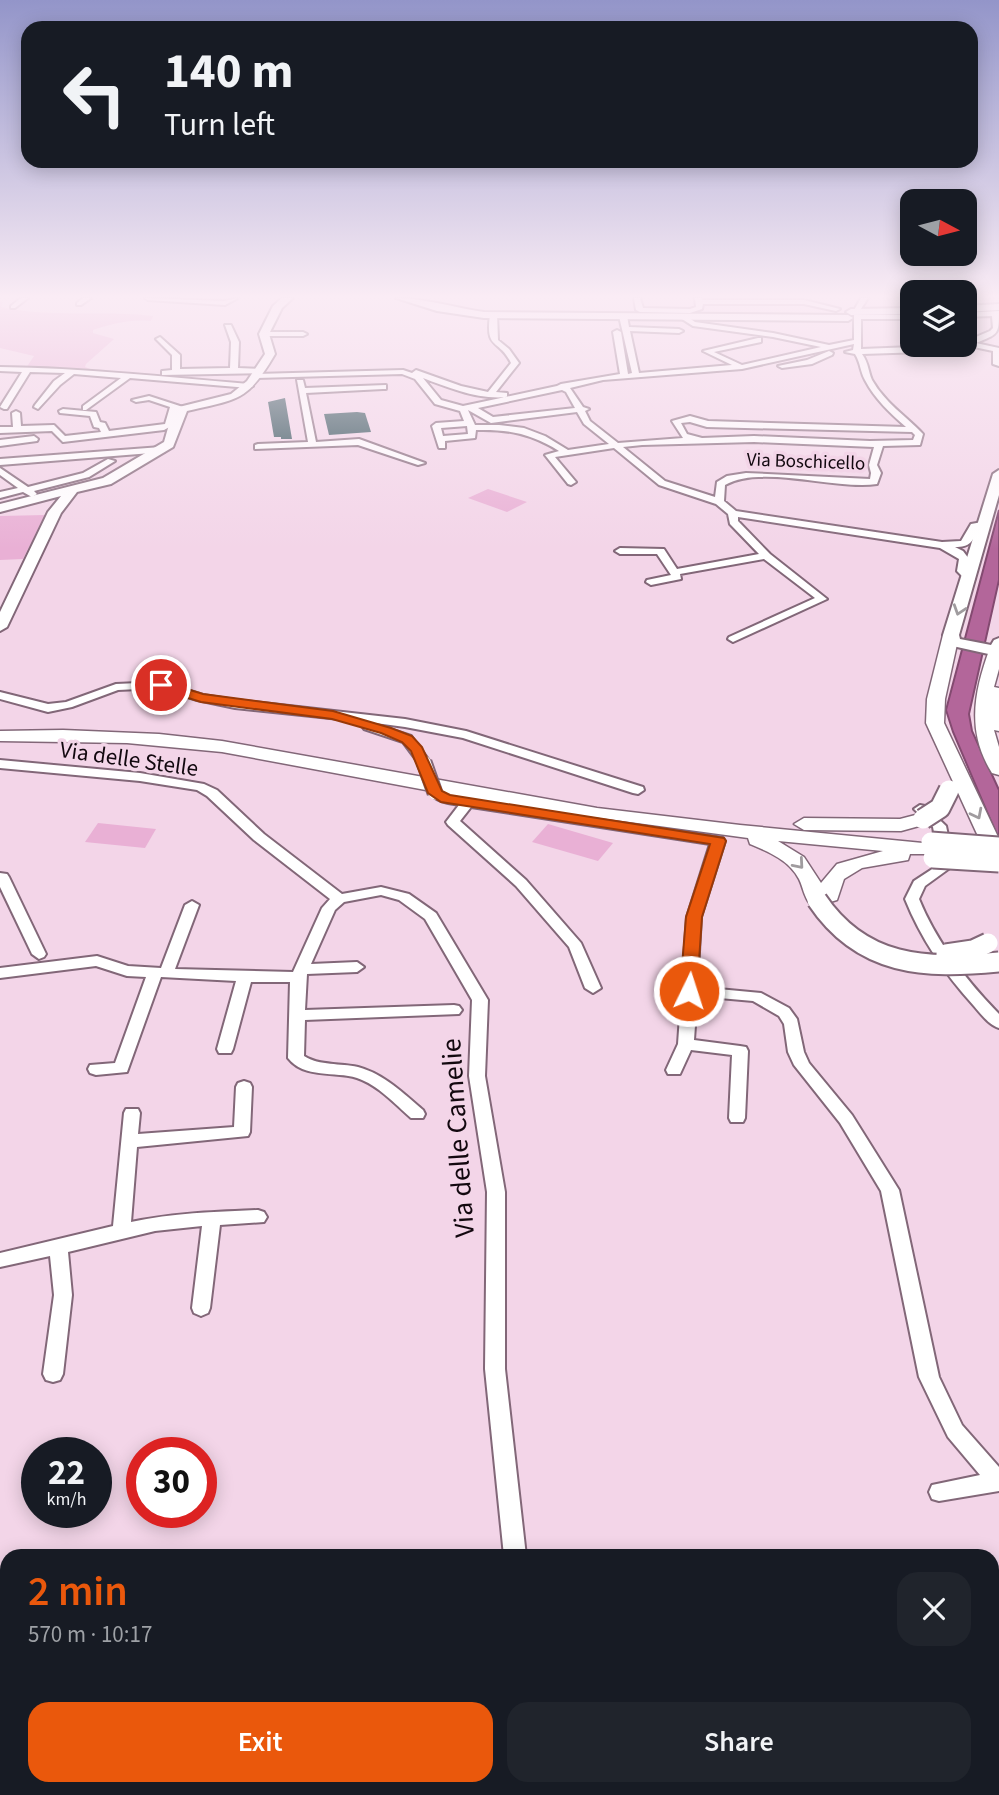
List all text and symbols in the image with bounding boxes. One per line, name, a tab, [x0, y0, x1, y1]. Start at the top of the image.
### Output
text: 140 m	[164, 37, 293, 107]
icon: left	[49, 49, 140, 140]
text: Turn left	[164, 102, 275, 148]
north arrow	[900, 189, 976, 266]
map controls	[900, 189, 977, 357]
button: layers	[900, 280, 977, 357]
street label: Via Boschicello	[746, 446, 866, 478]
one-way arrow	[953, 603, 967, 615]
pin	[131, 655, 191, 715]
icon: arrive	[142, 666, 180, 704]
street label: Via delle Stelle	[58, 733, 200, 785]
one-way arrow	[969, 807, 983, 819]
one-way arrow	[791, 856, 803, 869]
position arrow	[652, 954, 726, 1028]
street label: Via delle Camelie	[431, 1037, 485, 1239]
speed limit sign: 30	[126, 1437, 217, 1528]
text: 22	[48, 1448, 85, 1498]
text: km/h	[47, 1487, 86, 1512]
text: 2 min	[28, 1562, 128, 1622]
button: close	[897, 1572, 971, 1646]
text: 570 m · 10:17	[28, 1618, 152, 1651]
button: Exit	[28, 1702, 493, 1782]
button: Share	[507, 1702, 971, 1782]

